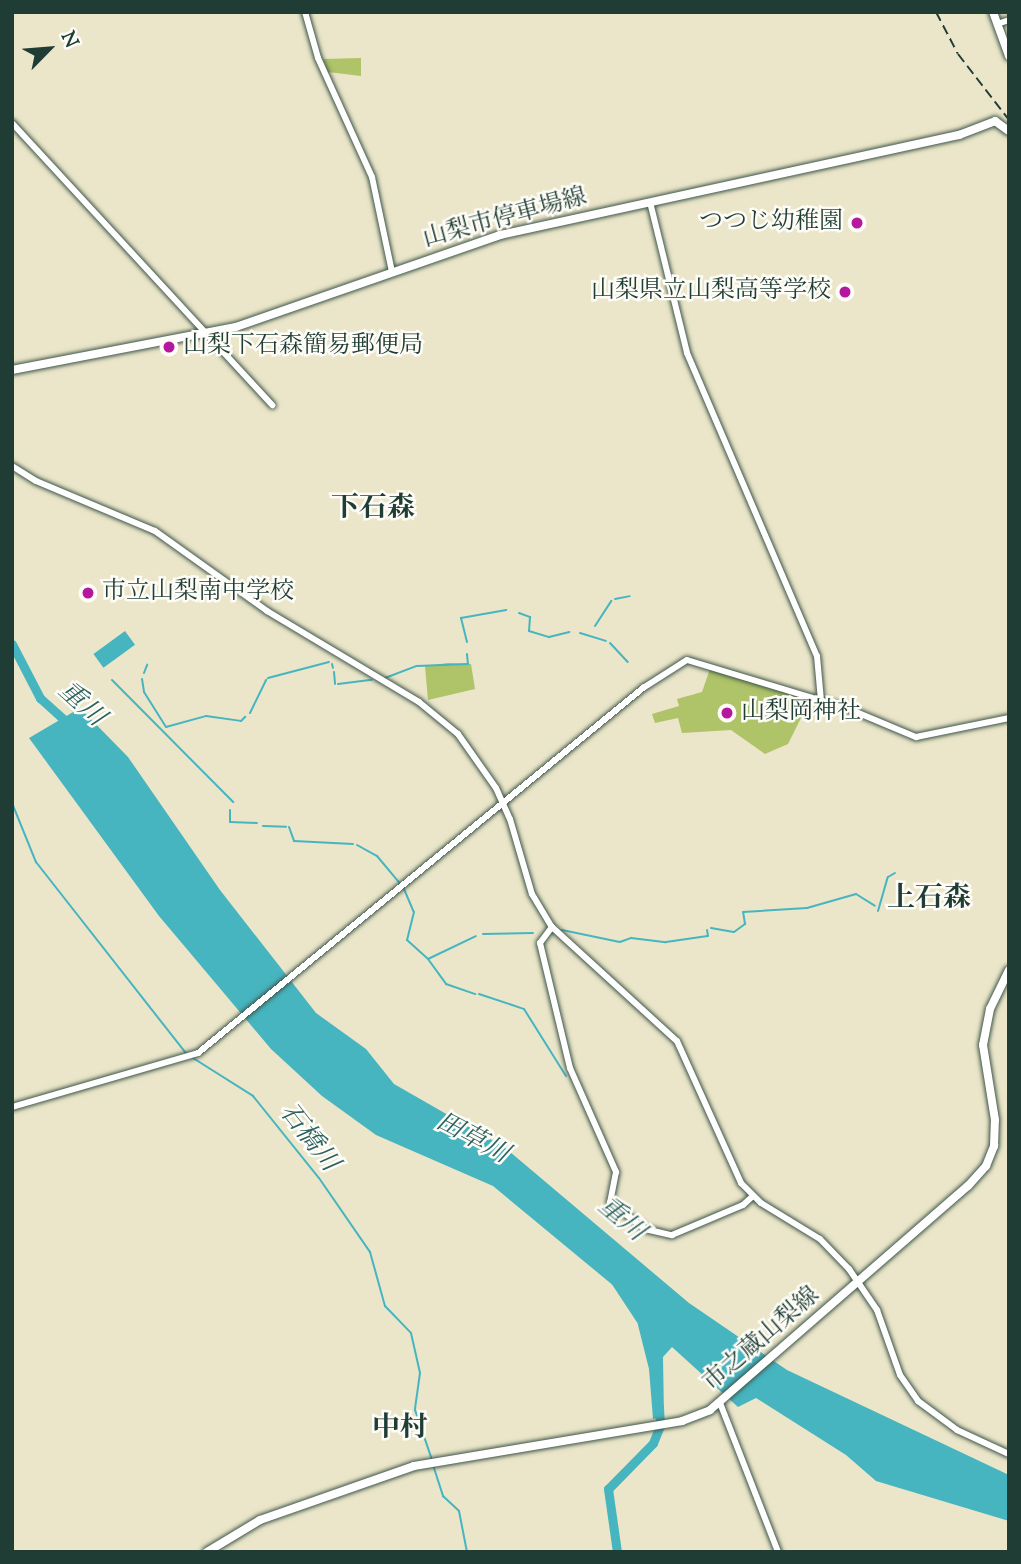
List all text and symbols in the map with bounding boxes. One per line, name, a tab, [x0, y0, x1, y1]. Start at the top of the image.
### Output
north arrow	[14, 14, 84, 84]
text: N	[53, 27, 84, 52]
street label: 山梨市停車場線	[420, 183, 590, 255]
place label: つつじ幼稚園	[699, 209, 843, 237]
marker: つつじ幼稚園	[849, 215, 865, 231]
place label: 山梨県立山梨高等学校	[591, 278, 831, 306]
marker: 山梨県立山梨高等学校	[837, 284, 853, 300]
place label: 山梨下石森簡易郵便局	[183, 333, 423, 361]
marker: 山梨下石森簡易郵便局	[161, 339, 177, 355]
district label: 下石森	[331, 492, 415, 526]
place label: 市立山梨南中学校	[102, 579, 294, 607]
marker: 市立山梨南中学校	[80, 585, 96, 601]
water label: 重川	[51, 676, 111, 734]
place label: 山梨岡神社	[741, 699, 861, 727]
marker: 山梨岡神社	[719, 705, 735, 721]
district label: 上石森	[887, 882, 971, 916]
water label: 石橋川	[272, 1098, 344, 1178]
water label: 田草川	[430, 1107, 514, 1171]
water label: 重川	[591, 1191, 651, 1249]
street label: 市之蔵山梨線	[698, 1282, 826, 1398]
district label: 中村	[372, 1412, 428, 1446]

